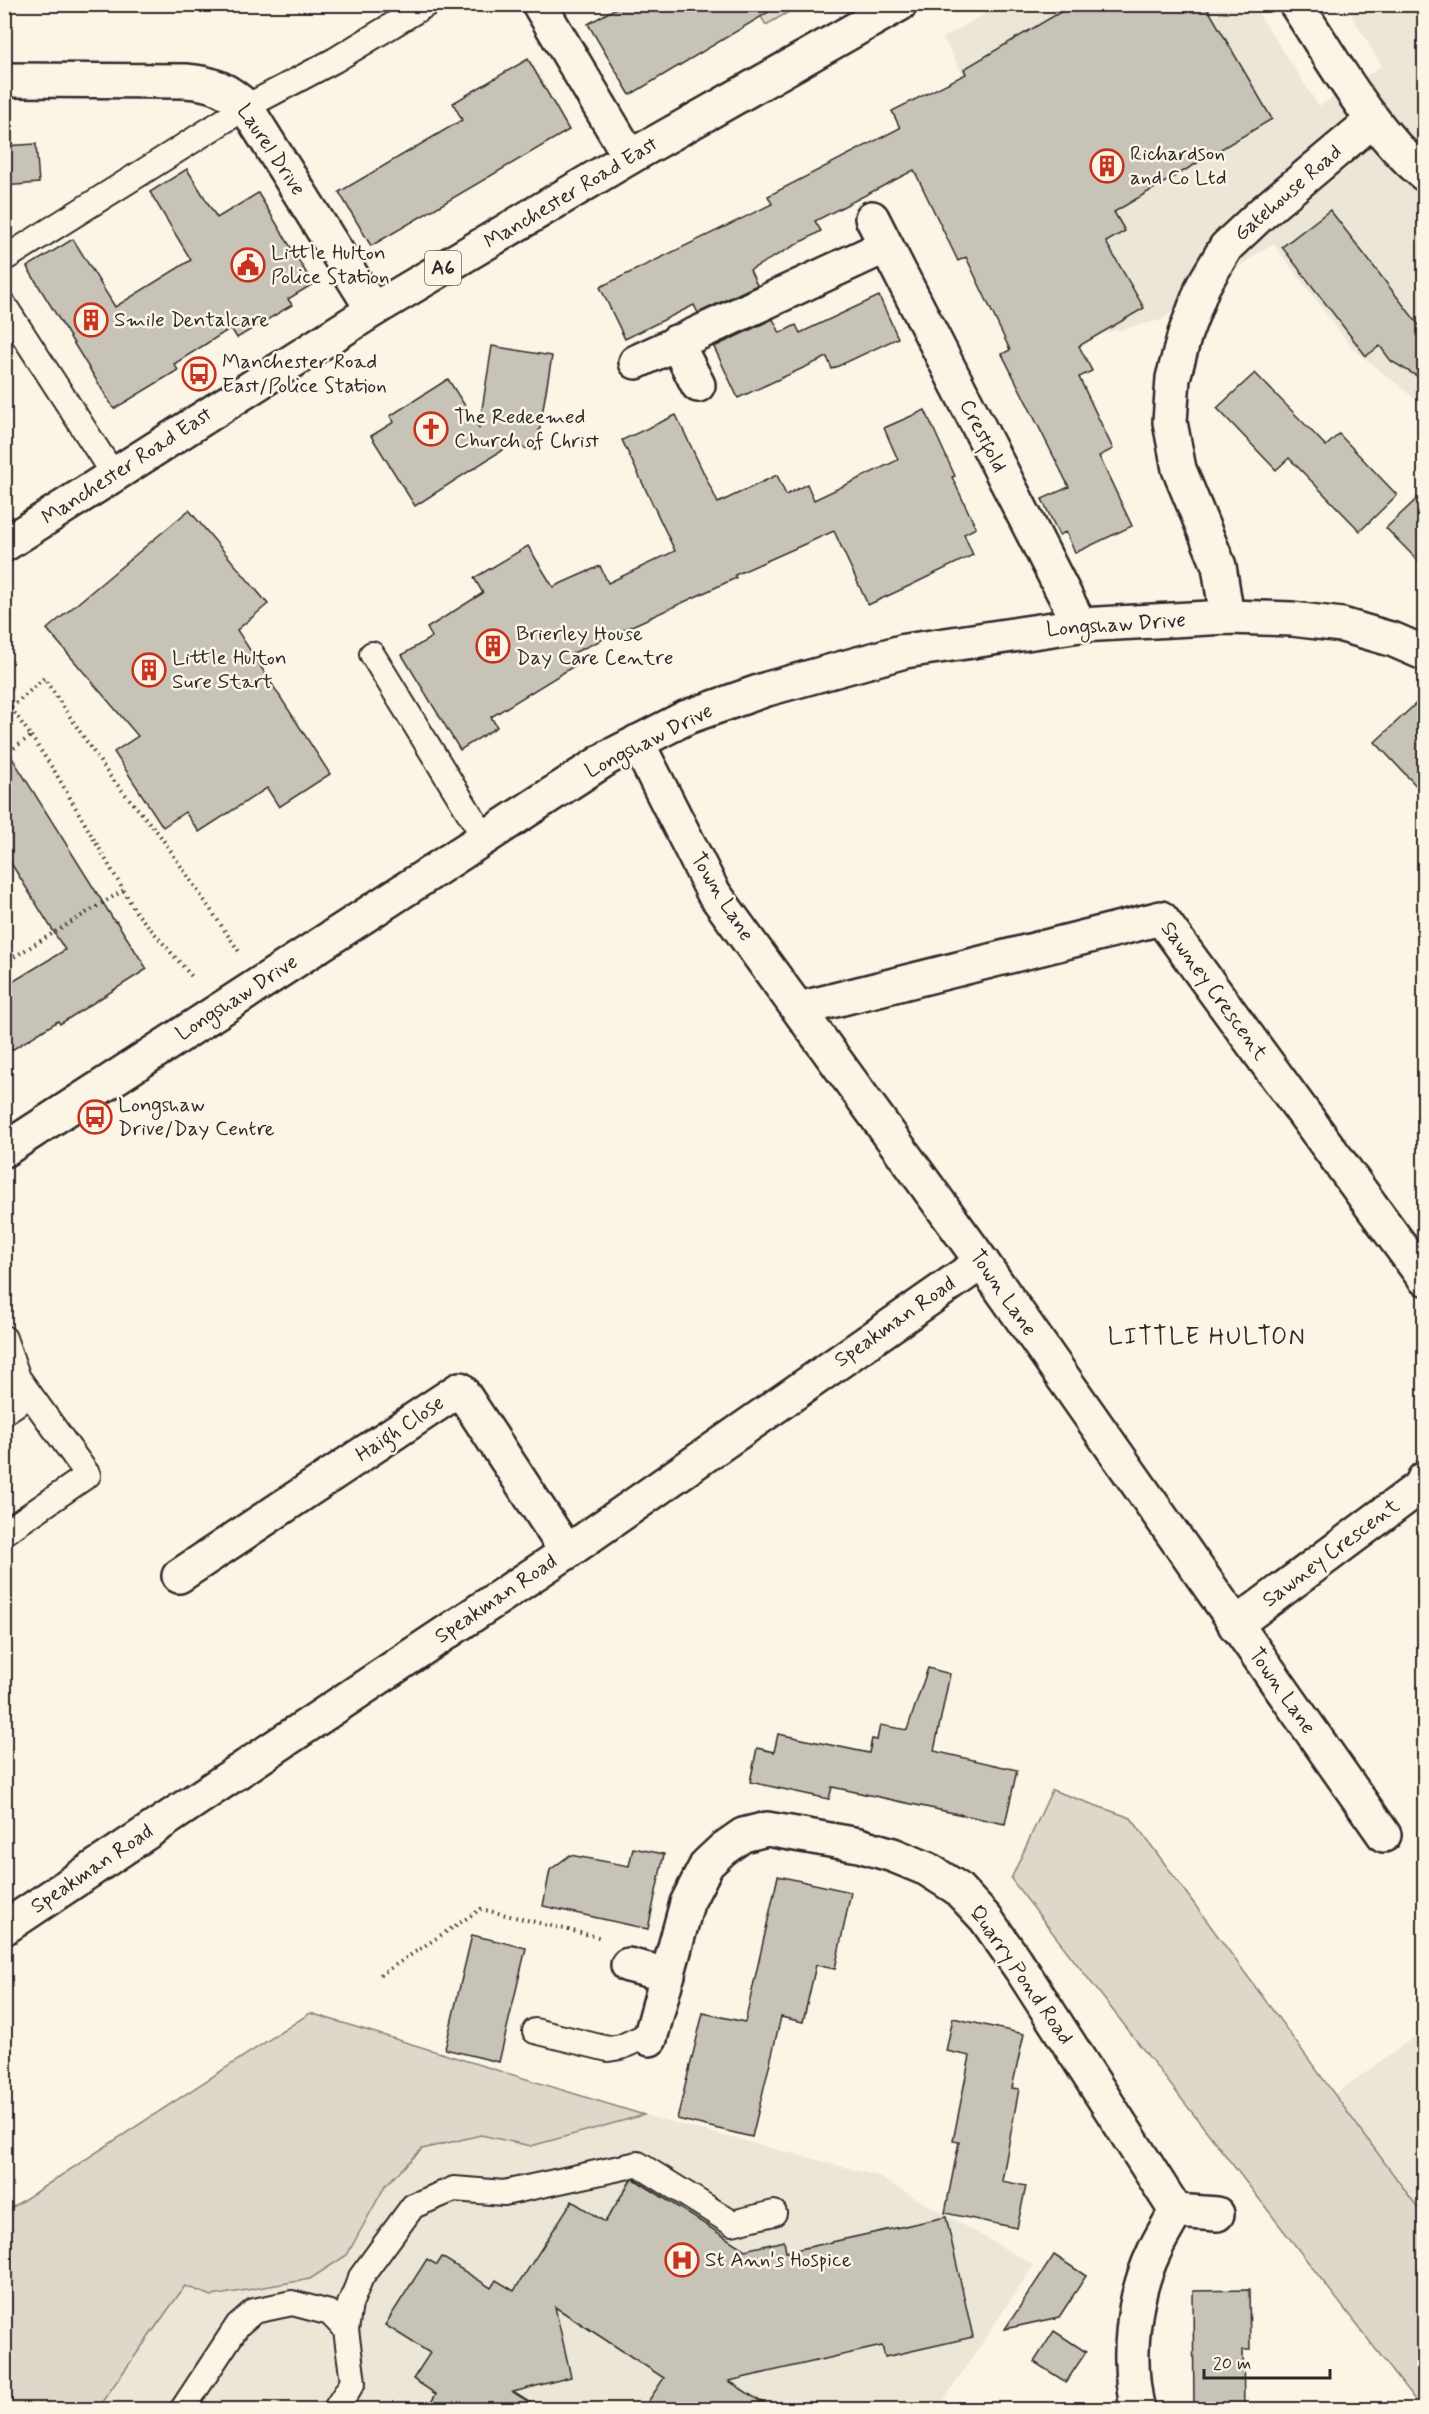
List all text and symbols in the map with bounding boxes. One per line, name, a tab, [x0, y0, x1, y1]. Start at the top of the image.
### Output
street label: Laurel Drive	[230, 99, 312, 201]
street label: Manchester Road East	[479, 130, 663, 256]
street label: Gatehouse Road	[1228, 138, 1348, 248]
place label: Richardson and Co Ltd	[1130, 140, 1227, 192]
building icon: Richardson and Co Ltd	[1089, 148, 1125, 184]
place label: Little Hulton Police Station	[271, 239, 390, 291]
public building icon: Little Hulton Police Station	[230, 247, 266, 283]
road number: A6	[425, 251, 461, 285]
building icon: Smile Dentalcare	[73, 302, 109, 338]
place label: Smile Dentalcare	[114, 306, 269, 334]
place label: Manchester Road East/Police Station	[222, 348, 387, 400]
bus stop icon: Manchester Road East/Police Station	[181, 356, 217, 392]
street label: Crestfold	[951, 395, 1013, 478]
street label: Manchester Road East	[36, 400, 218, 532]
place label: The Redeemed Church of Christ	[454, 403, 599, 455]
church icon: The Redeemed Church of Christ	[413, 411, 449, 447]
street label: Longshaw Drive	[1045, 606, 1187, 645]
place label: Brierley House Day Care Centre	[516, 620, 673, 672]
building icon: Brierley House Day Care Centre	[475, 628, 511, 664]
place label: Little Hulton Sure Start	[172, 644, 287, 696]
building icon: Little Hulton Sure Start	[131, 652, 167, 688]
street label: Longshaw Drive	[580, 697, 718, 786]
street label: Town Lane	[684, 847, 760, 947]
street label: Sawney Crescent	[1154, 916, 1274, 1067]
street label: Longshaw Drive	[171, 948, 304, 1049]
place label: Longshaw Drive/Day Centre	[118, 1091, 275, 1143]
bus stop icon: Longshaw Drive/Day Centre	[77, 1099, 113, 1135]
street label: Town Lane	[963, 1244, 1043, 1342]
street label: Speakman Road	[829, 1270, 961, 1374]
district label: LITTLE HULTON	[1108, 1322, 1306, 1353]
street label: Haigh Close	[350, 1389, 451, 1471]
street label: Sawney Crescent	[1257, 1492, 1406, 1614]
street label: Speakman Road	[429, 1548, 563, 1650]
street label: Town Lane	[1242, 1642, 1322, 1740]
street label: Speakman Road	[25, 1818, 159, 1920]
street label: Quarry Pond Road	[962, 1900, 1080, 2050]
hospital icon: St Ann's Hospice	[664, 2242, 700, 2278]
place label: St Ann's Hospice	[705, 2246, 852, 2274]
scale bar	[1204, 2342, 1330, 2380]
text: 20 m	[1213, 2352, 1251, 2376]

